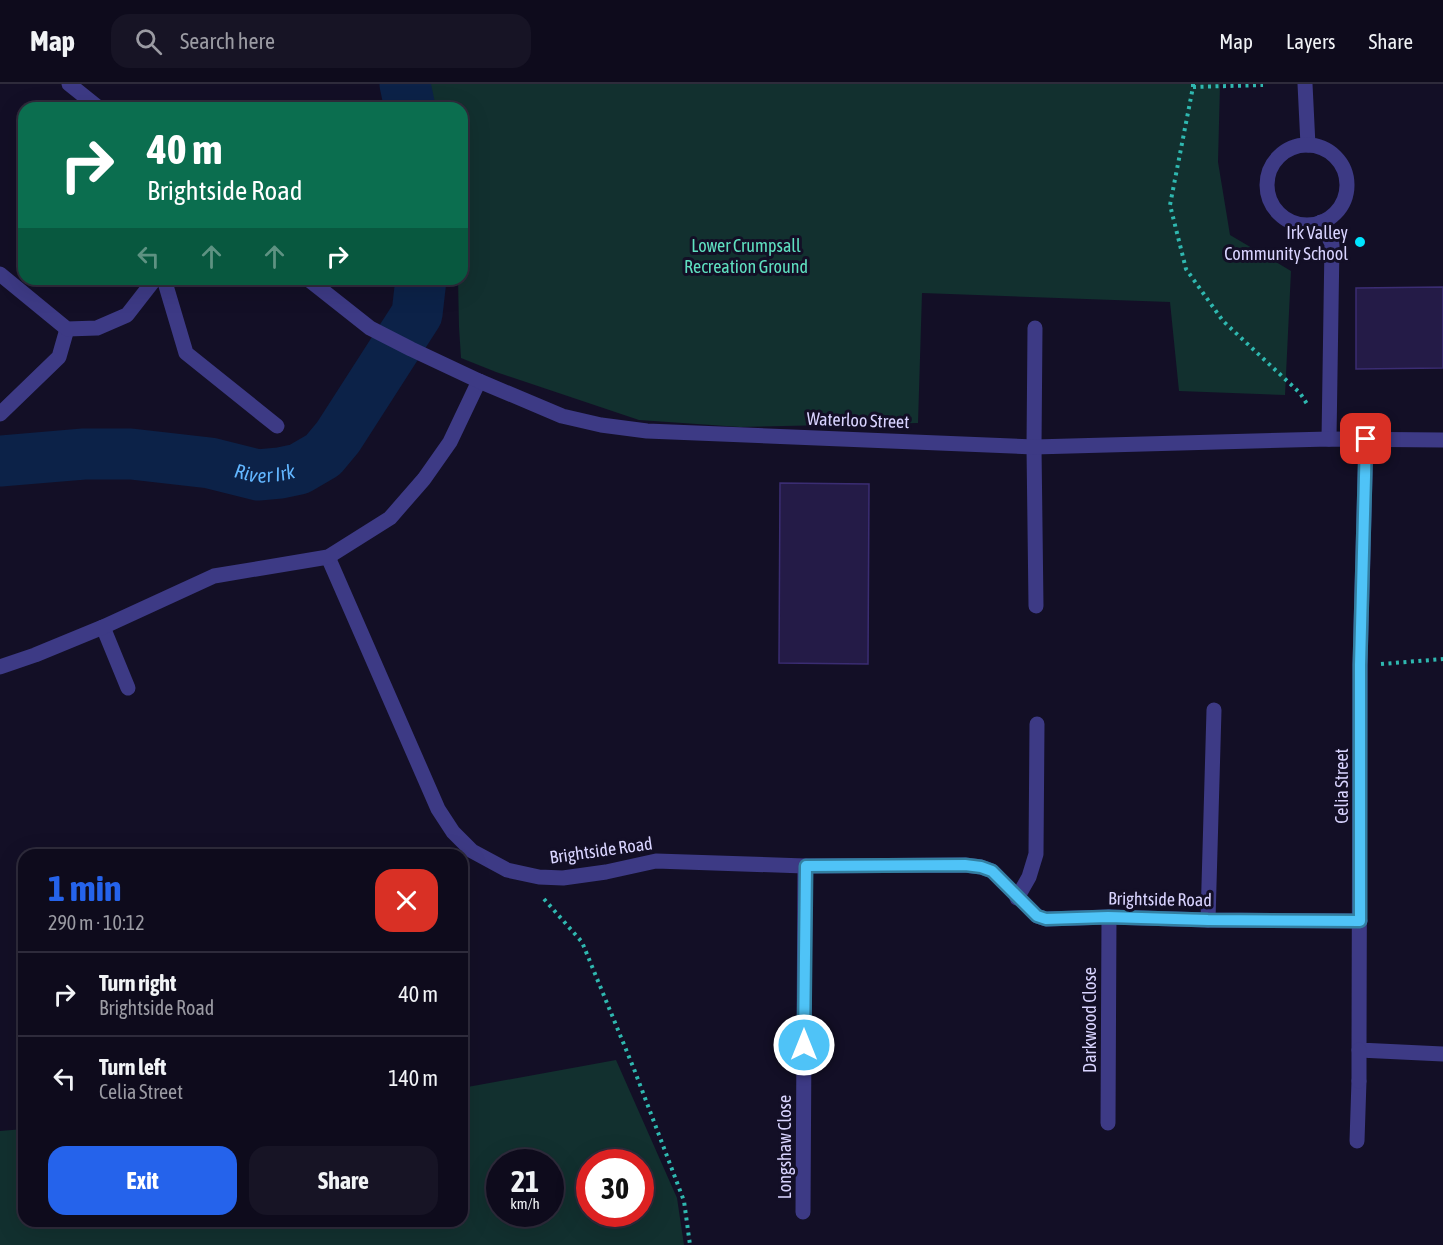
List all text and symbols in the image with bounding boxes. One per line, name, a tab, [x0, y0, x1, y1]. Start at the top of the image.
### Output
search box	[111, 14, 531, 68]
text: Map	[30, 25, 75, 57]
icon: search	[132, 25, 165, 58]
text: Search here	[180, 28, 275, 54]
text: Map	[1219, 29, 1253, 53]
text: Layers	[1286, 29, 1336, 53]
text: Share	[1369, 29, 1413, 53]
text: 40 m	[147, 125, 222, 173]
icon: right	[48, 126, 126, 204]
text: Brightside Road	[147, 175, 303, 206]
place label: Irk Valley Community School	[1224, 222, 1348, 264]
park label: Lower Crumpsall Recreation Ground	[684, 235, 808, 277]
marker: Irk Valley Community School	[1353, 235, 1367, 249]
icon: left	[132, 240, 165, 273]
icon: ahead	[195, 240, 228, 273]
icon: ahead	[258, 240, 291, 273]
icon: right	[321, 240, 354, 273]
street label: Waterloo Street	[806, 408, 910, 432]
pin	[1340, 413, 1391, 464]
icon: arrive	[1349, 422, 1382, 455]
water label: River Irk	[233, 458, 297, 487]
street label: Celia Street	[1331, 748, 1352, 824]
street label: Brightside Road	[548, 832, 654, 868]
text: 1 min	[48, 867, 122, 909]
button: close	[375, 869, 438, 932]
street label: Brightside Road	[1108, 888, 1212, 910]
text: 290 m · 10:12	[48, 911, 145, 934]
street label: Darkwood Close	[1079, 967, 1100, 1073]
text: Turn right	[99, 970, 176, 996]
icon: right	[48, 978, 81, 1011]
text: 40 m	[398, 981, 438, 1007]
text: Brightside Road	[99, 996, 214, 1019]
position arrow	[772, 1013, 836, 1077]
text: Turn left	[99, 1054, 166, 1080]
icon: left	[48, 1062, 81, 1095]
text: 140 m	[388, 1065, 438, 1091]
text: Celia Street	[99, 1080, 183, 1103]
street label: Longshaw Close	[774, 1095, 795, 1199]
button: Exit	[48, 1146, 237, 1215]
button: Share	[249, 1146, 438, 1215]
speed limit sign: 30	[576, 1149, 654, 1227]
text: 21	[511, 1164, 539, 1198]
text: km/h	[510, 1195, 540, 1212]

